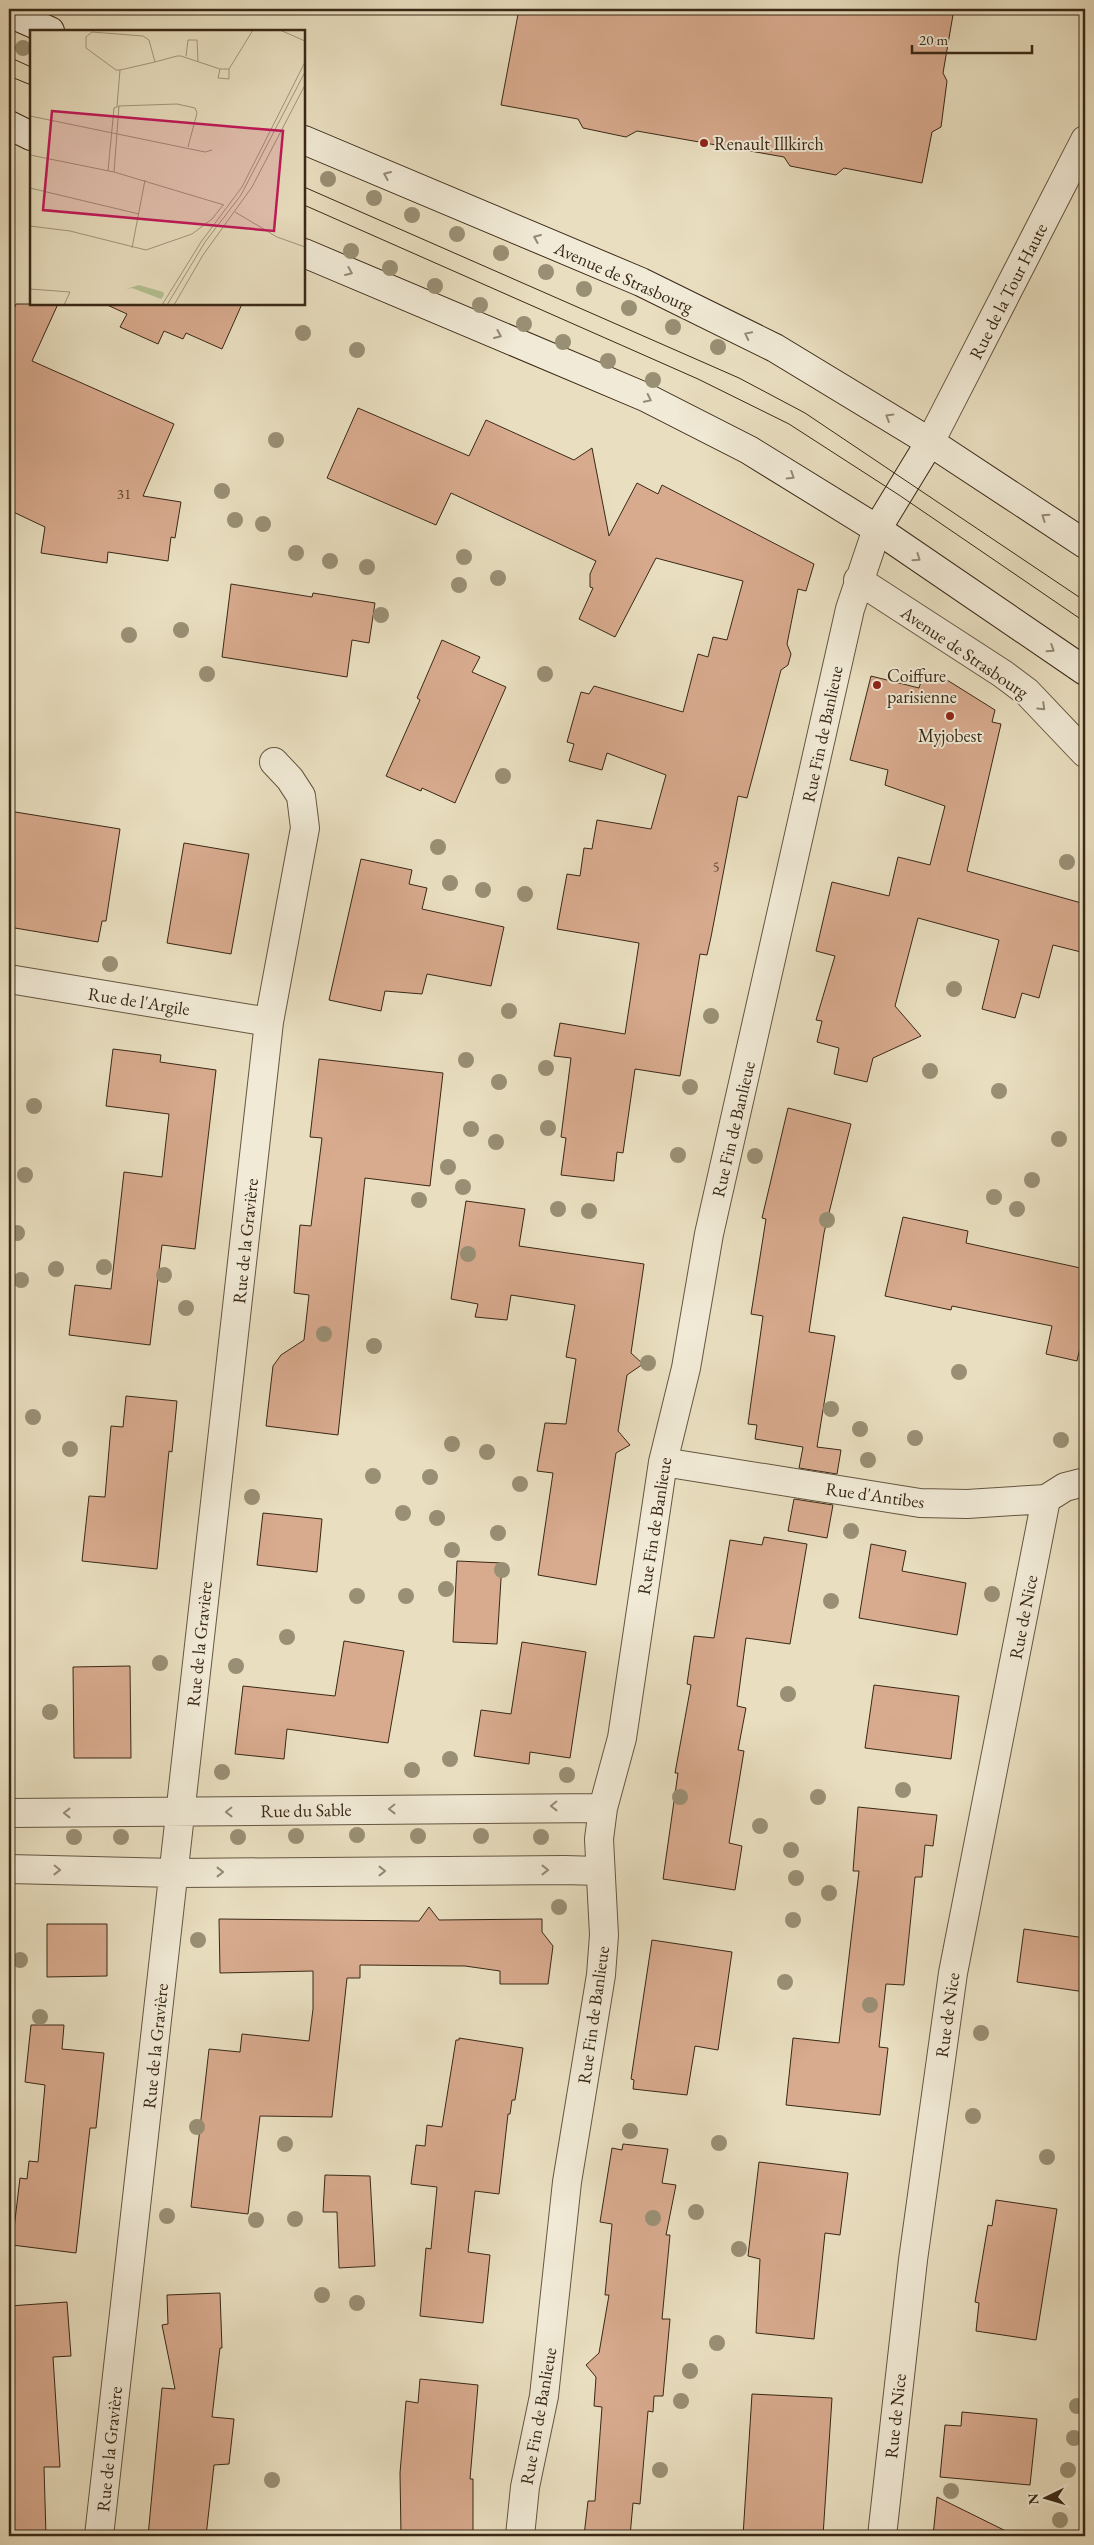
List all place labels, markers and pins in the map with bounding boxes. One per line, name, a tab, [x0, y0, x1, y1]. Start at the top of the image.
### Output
place label: Renault Illkirch	[714, 132, 824, 155]
marker: Renault Illkirch	[698, 137, 710, 149]
place label: Coiffure parisienne	[887, 664, 957, 708]
marker: Coiffure parisienne	[871, 679, 883, 691]
marker: Myjobest	[944, 710, 956, 722]
place label: Myjobest	[918, 724, 982, 747]

